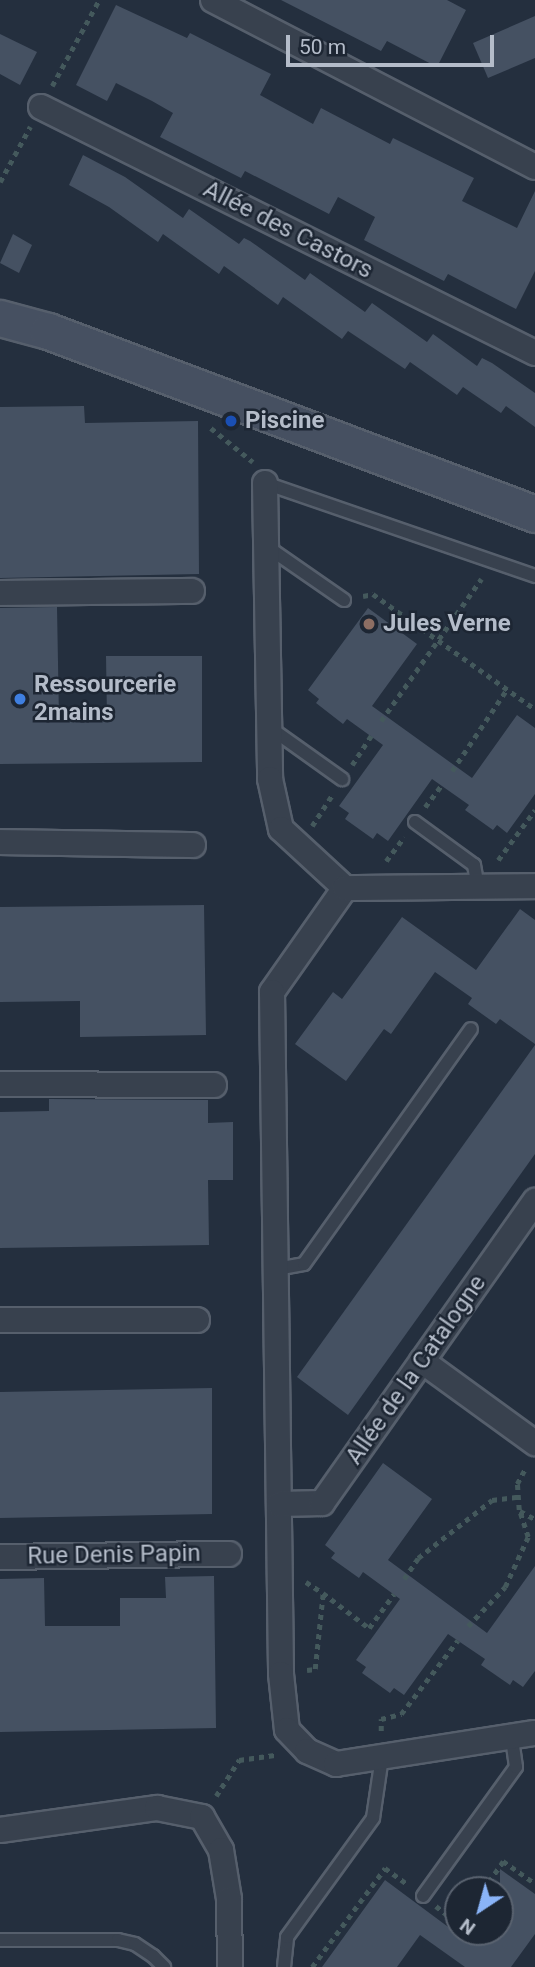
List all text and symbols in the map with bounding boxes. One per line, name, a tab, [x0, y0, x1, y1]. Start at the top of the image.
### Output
scale bar	[290, 21, 498, 65]
text: 50 m	[299, 35, 346, 59]
street label: Allée des Castors	[198, 175, 378, 285]
place label: Piscine	[245, 407, 324, 435]
marker: Piscine	[223, 413, 239, 429]
place label: Jules Verne	[383, 610, 511, 638]
marker: Jules Verne	[361, 616, 377, 632]
place label: Ressourcerie 2mains	[34, 671, 176, 727]
marker: Ressourcerie 2mains	[12, 691, 28, 707]
street label: Allée de la Catalogne	[340, 1270, 492, 1470]
street label: Rue Denis Papin	[27, 1539, 201, 1571]
north arrow	[444, 1876, 514, 1946]
text: N	[455, 1914, 480, 1940]

